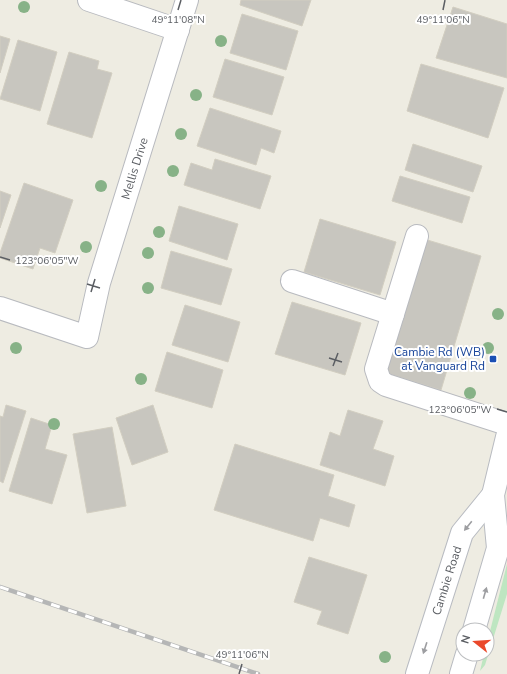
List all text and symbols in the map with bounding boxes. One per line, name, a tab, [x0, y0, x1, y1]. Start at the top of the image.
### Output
text: 49°11'08"N	[151, 13, 205, 27]
text: 49°11'06"N	[416, 13, 470, 27]
street label: Mellis Drive	[117, 136, 152, 201]
text: 123°06'05"W	[16, 254, 78, 268]
place label: Cambie Rd (WB) at Vanguard Rd	[394, 344, 485, 374]
marker: Cambie Rd (WB) at Vanguard Rd	[488, 354, 498, 364]
text: 123°06'05"W	[429, 403, 491, 417]
one-way arrow	[464, 520, 472, 531]
street label: Cambie Road	[428, 544, 465, 617]
one-way arrow	[482, 586, 488, 598]
north arrow	[455, 622, 495, 662]
text: N	[458, 633, 474, 645]
one-way arrow	[422, 642, 428, 654]
text: 49°11'06"N	[215, 648, 269, 662]

